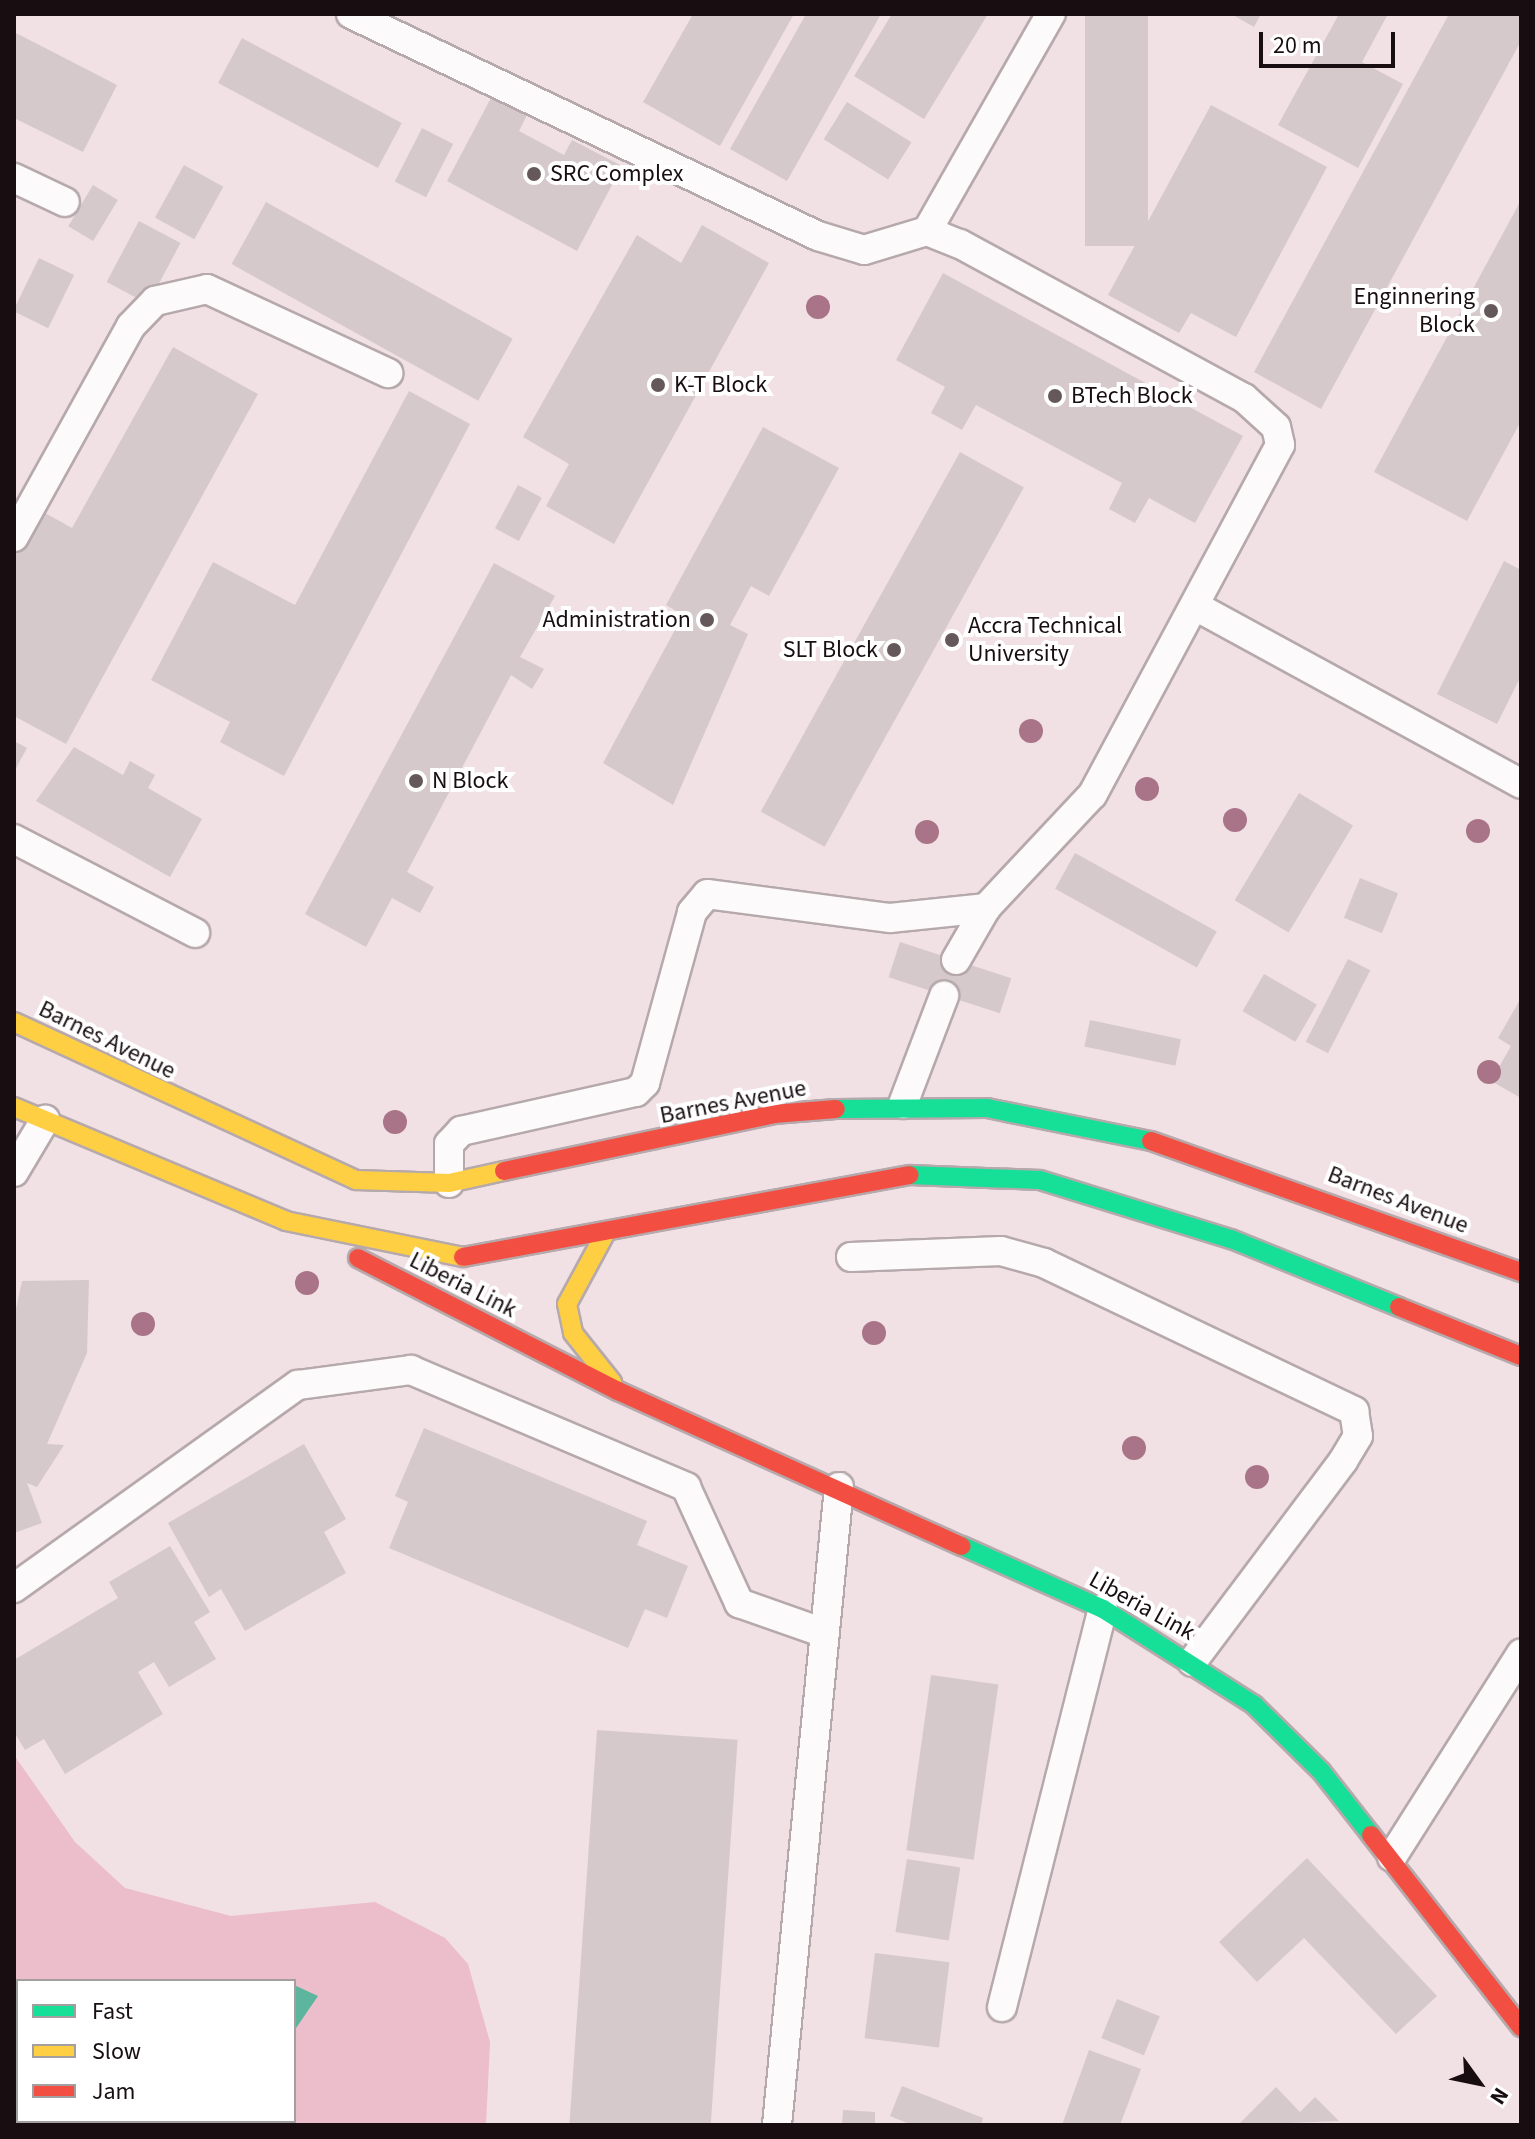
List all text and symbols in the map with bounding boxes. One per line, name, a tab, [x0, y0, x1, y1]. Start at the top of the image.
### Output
scale bar	[1263, 16, 1399, 66]
text: 20 m	[1273, 28, 1322, 63]
place label: SRC Complex	[550, 160, 683, 188]
marker: SRC Complex	[525, 165, 543, 183]
place label: Enginnering Block	[1354, 283, 1475, 339]
marker: Enginnering Block	[1482, 302, 1500, 320]
place label: K-T Block	[674, 371, 767, 399]
marker: K-T Block	[649, 376, 667, 394]
place label: BTech Block	[1071, 382, 1193, 410]
marker: BTech Block	[1046, 387, 1064, 405]
place label: Administration	[542, 606, 691, 634]
marker: Administration	[698, 611, 716, 629]
place label: Accra Technical University	[968, 612, 1122, 668]
marker: Accra Technical University	[943, 631, 961, 649]
place label: SLT Block	[783, 636, 878, 664]
marker: SLT Block	[885, 641, 903, 659]
place label: N Block	[432, 767, 508, 795]
marker: N Block	[407, 772, 425, 790]
street label: Barnes Avenue	[34, 995, 180, 1085]
street label: Barnes Avenue	[657, 1074, 809, 1130]
street label: Barnes Avenue	[1324, 1160, 1472, 1240]
street label: Liberia Link	[405, 1246, 521, 1324]
street label: Liberia Link	[1084, 1565, 1200, 1647]
legend	[16, 1979, 296, 2123]
text: Fast	[92, 1994, 133, 2029]
text: Slow	[92, 2034, 141, 2069]
north arrow	[1439, 2043, 1519, 2123]
text: Jam	[92, 2074, 136, 2109]
text: N	[1482, 2081, 1517, 2111]

